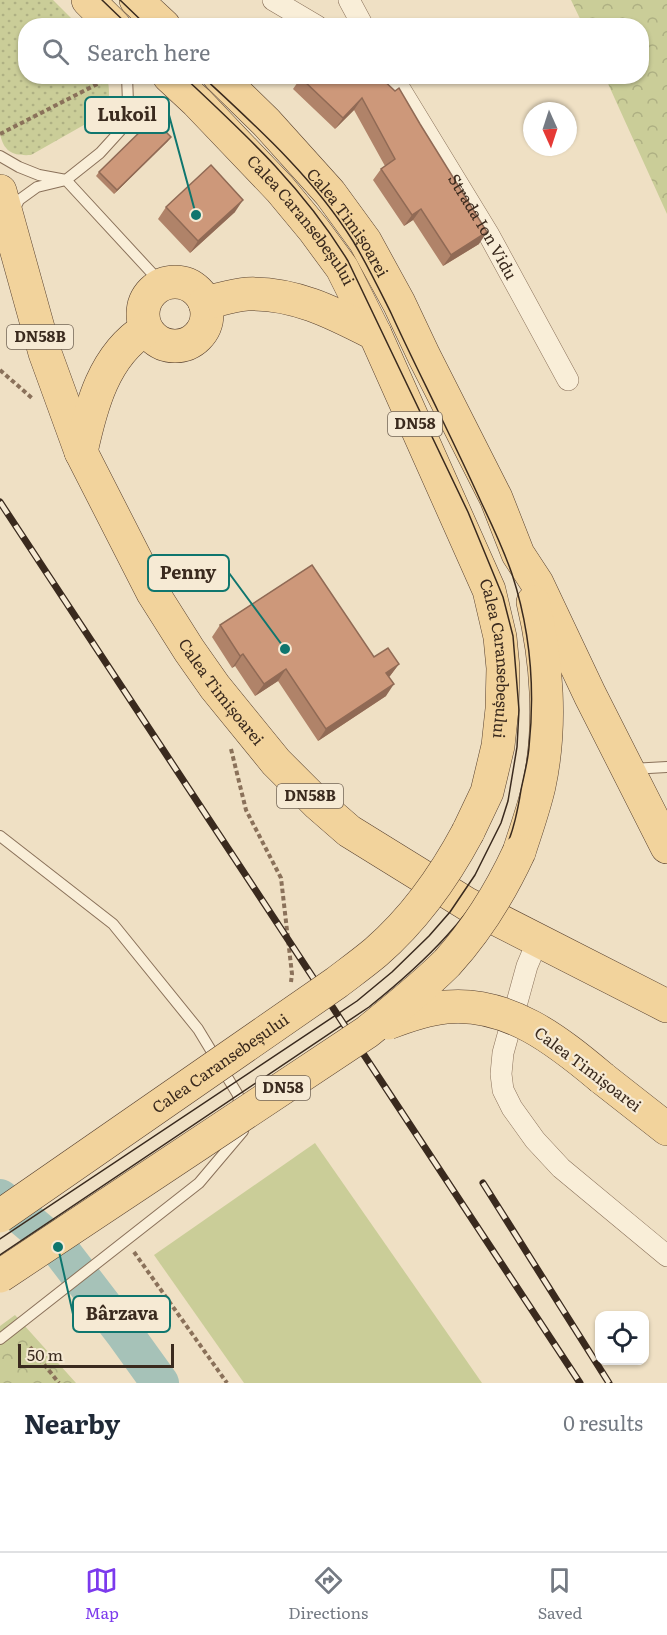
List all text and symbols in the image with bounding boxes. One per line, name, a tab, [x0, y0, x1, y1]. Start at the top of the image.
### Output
search box	[18, 18, 649, 84]
icon: search	[39, 35, 72, 68]
text: Search here	[87, 35, 210, 68]
callout: Lukoil	[85, 97, 169, 133]
text: Lukoil	[97, 100, 157, 127]
north arrow	[523, 102, 577, 156]
street label: Calea Caransebeșului	[242, 149, 362, 289]
street label: Calea Timișoarei	[302, 162, 396, 281]
street label: Strada Ion Vidu	[443, 169, 524, 284]
road number: DN58B	[7, 325, 73, 349]
road number: DN58	[388, 412, 442, 436]
callout: Penny	[148, 555, 229, 591]
text: Penny	[160, 558, 216, 585]
street label: Calea Caransebeșului	[474, 574, 516, 740]
street label: Calea Timișoarei	[173, 633, 271, 750]
road number: DN58B	[277, 784, 343, 808]
street label: Calea Caransebeșului	[146, 1007, 293, 1118]
street label: Calea Timișoarei	[530, 1020, 647, 1117]
road number: DN58	[256, 1076, 310, 1100]
callout: Bârzava	[73, 1296, 170, 1332]
text: Bârzava	[86, 1299, 159, 1326]
map controls	[595, 1311, 649, 1365]
button: locate	[595, 1311, 649, 1365]
scale bar	[18, 1341, 174, 1368]
text: 50 m	[27, 1342, 63, 1366]
text: Nearby	[24, 1403, 120, 1442]
text: 0 results	[563, 1407, 643, 1437]
tab: Map	[85, 1564, 119, 1624]
tab: Directions	[288, 1564, 368, 1624]
tab: Saved	[538, 1564, 582, 1624]

